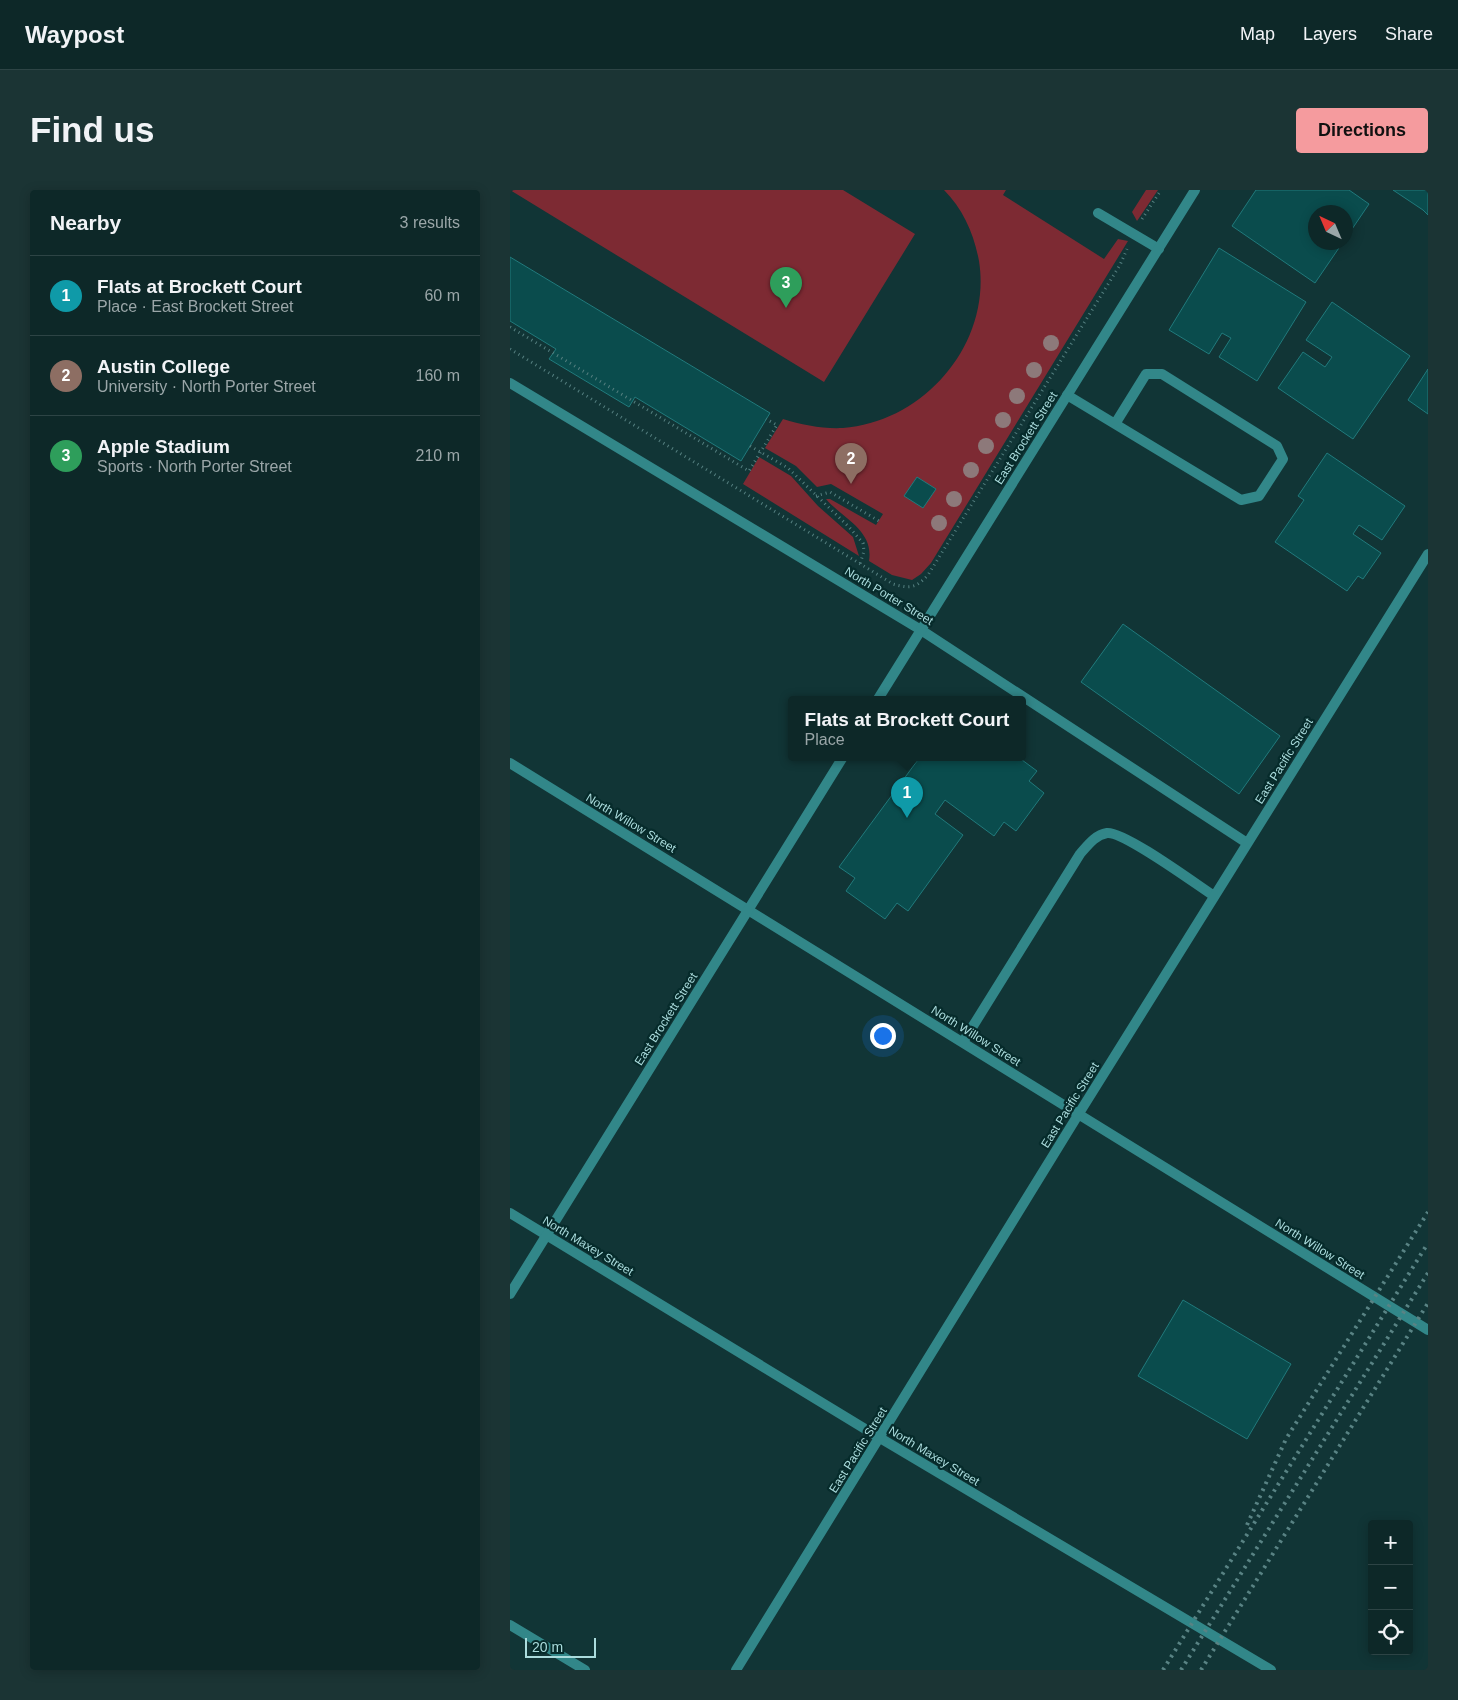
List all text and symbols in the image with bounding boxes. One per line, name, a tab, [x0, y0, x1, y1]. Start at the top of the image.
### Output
text: Waypost	[25, 21, 124, 48]
text: Map	[1240, 24, 1275, 44]
text: Layers	[1303, 24, 1357, 44]
text: Share	[1385, 24, 1433, 44]
button: Directions	[1296, 108, 1428, 153]
text: Find us	[30, 110, 154, 149]
north arrow	[1308, 205, 1353, 250]
text: Nearby	[50, 211, 121, 234]
text: 3 results	[400, 214, 460, 231]
pin: 3	[770, 267, 802, 308]
text: Flats at Brockett Court	[97, 276, 302, 297]
text: 1	[62, 287, 70, 304]
text: 60 m	[424, 287, 460, 304]
text: Place · East Brockett Street	[97, 298, 294, 315]
text: Austin College	[97, 356, 230, 377]
text: 2	[62, 367, 70, 384]
text: 160 m	[416, 367, 460, 384]
text: University · North Porter Street	[97, 378, 316, 395]
street label: East Brockett Street	[992, 388, 1061, 487]
text: Apple Stadium	[97, 436, 230, 457]
pin: 2	[835, 443, 867, 484]
text: 3	[62, 447, 70, 464]
text: 210 m	[416, 447, 460, 464]
text: Sports · North Porter Street	[97, 458, 292, 475]
street label: North Porter Street	[842, 564, 936, 628]
popup	[788, 696, 1026, 761]
text: Flats at Brockett Court	[805, 709, 1009, 730]
street label: East Pacific Street	[1252, 715, 1316, 806]
text: Place	[805, 731, 845, 748]
pin: 1	[891, 777, 923, 818]
street label: North Willow Street	[583, 791, 679, 856]
street label: East Brockett Street	[632, 969, 701, 1068]
street label: North Willow Street	[929, 1003, 1024, 1069]
your location	[870, 1023, 896, 1049]
street label: East Pacific Street	[1038, 1059, 1102, 1150]
street label: North Maxey Street	[540, 1213, 636, 1279]
street label: North Willow Street	[1273, 1216, 1368, 1282]
street label: East Pacific Street	[826, 1404, 890, 1495]
street label: North Maxey Street	[886, 1423, 982, 1489]
map controls	[1368, 1520, 1413, 1655]
button: +	[1368, 1520, 1413, 1565]
button: −	[1368, 1565, 1413, 1610]
button: locate	[1368, 1610, 1413, 1655]
scale bar	[525, 1635, 596, 1658]
text: 20 m	[532, 1639, 563, 1655]

